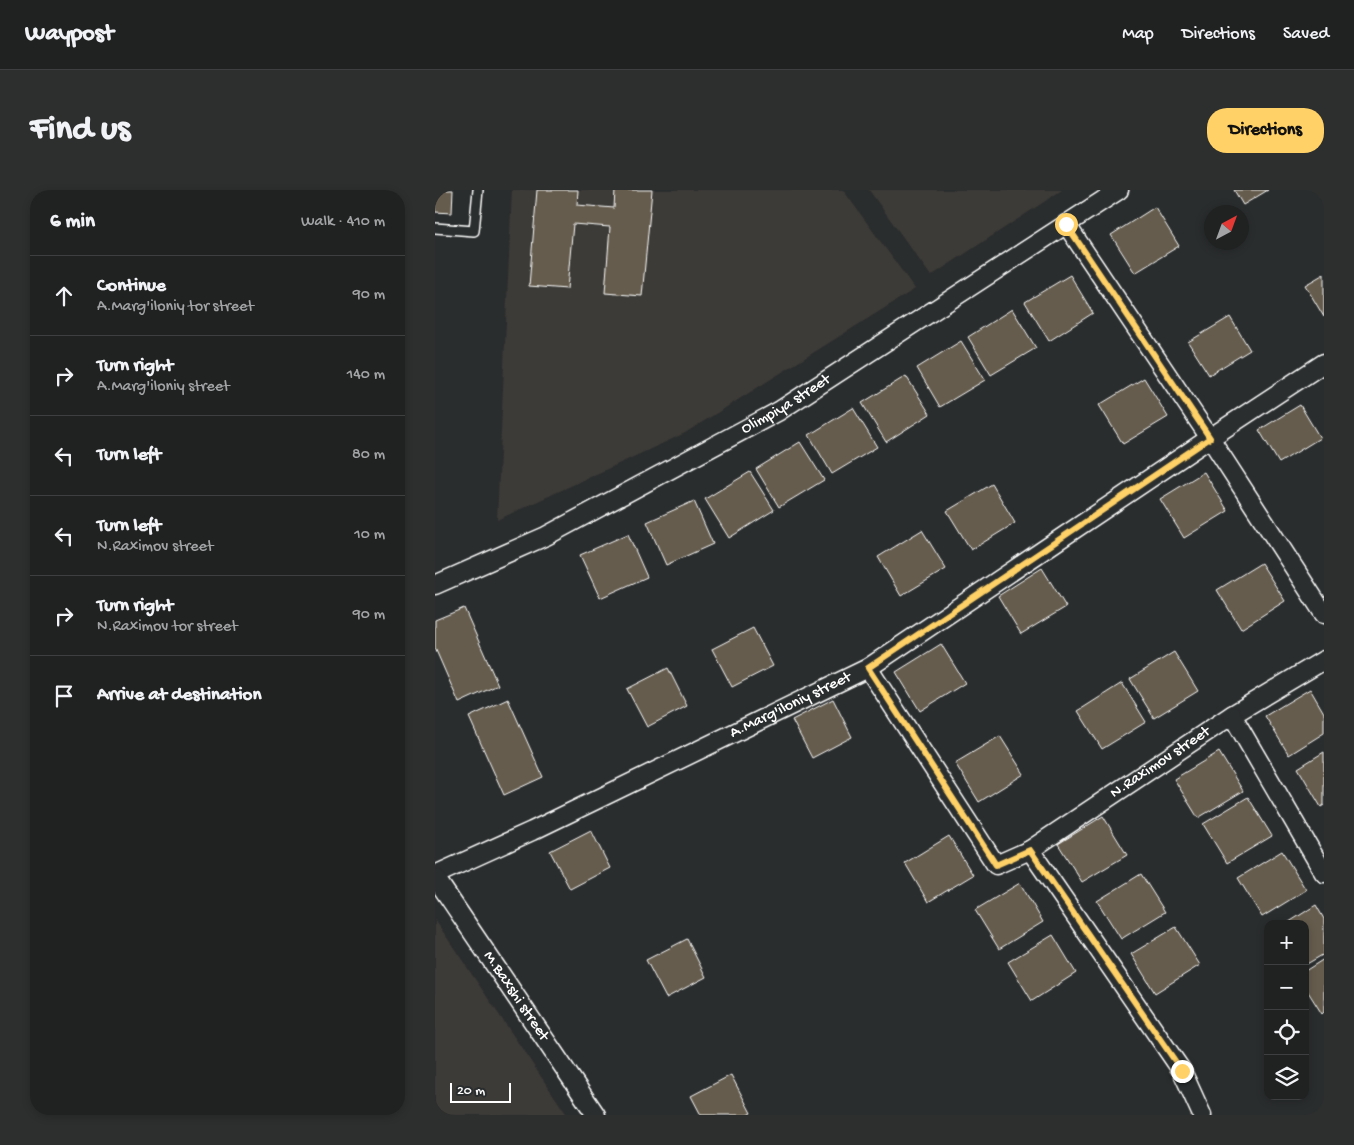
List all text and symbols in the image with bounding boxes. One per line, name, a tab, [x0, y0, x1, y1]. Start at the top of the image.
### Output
text: Waypost	[25, 20, 113, 49]
text: Map	[1122, 24, 1154, 45]
text: Directions	[1182, 24, 1255, 45]
text: Saved	[1283, 24, 1329, 45]
button: Directions	[1207, 108, 1324, 153]
text: Find us	[30, 110, 130, 151]
north arrow	[1204, 205, 1249, 250]
text: 6 min	[50, 210, 95, 235]
text: Walk · 410 m	[301, 213, 385, 232]
route start	[1055, 213, 1078, 236]
text: Continue	[97, 275, 166, 298]
icon: ahead	[50, 282, 78, 310]
text: 90 m	[353, 286, 385, 305]
text: A.Marg'iloniy tor street	[97, 298, 254, 317]
text: Turn right	[97, 355, 173, 378]
icon: right	[50, 362, 78, 390]
text: 140 m	[347, 366, 385, 385]
street label: Olimpiya street	[738, 370, 836, 439]
text: A.Marg'iloniy street	[97, 378, 229, 397]
icon: left	[50, 442, 78, 470]
text: Turn left	[97, 444, 161, 467]
text: 80 m	[352, 446, 385, 465]
text: Turn left	[97, 515, 161, 538]
icon: left	[50, 522, 78, 550]
text: 10 m	[354, 526, 385, 545]
text: N.Raximov street	[97, 538, 213, 557]
text: Turn right	[97, 595, 173, 618]
icon: right	[50, 602, 78, 630]
text: 90 m	[353, 606, 385, 625]
text: N.Raximov tor street	[97, 618, 238, 637]
street label: A.Marg'iloniy street	[727, 667, 856, 743]
icon: arrive	[50, 682, 78, 710]
text: Arrive at destination	[97, 684, 261, 707]
street label: N.Raximov street	[1107, 722, 1215, 803]
map controls	[1264, 920, 1309, 1100]
button: +	[1264, 920, 1309, 965]
street label: M.Baxshi street	[479, 948, 554, 1046]
button: −	[1264, 965, 1309, 1010]
button: locate	[1264, 1010, 1309, 1055]
button: layers	[1264, 1055, 1309, 1100]
route end	[1171, 1060, 1194, 1083]
scale bar	[450, 1080, 511, 1103]
text: 20 m	[457, 1083, 485, 1100]

